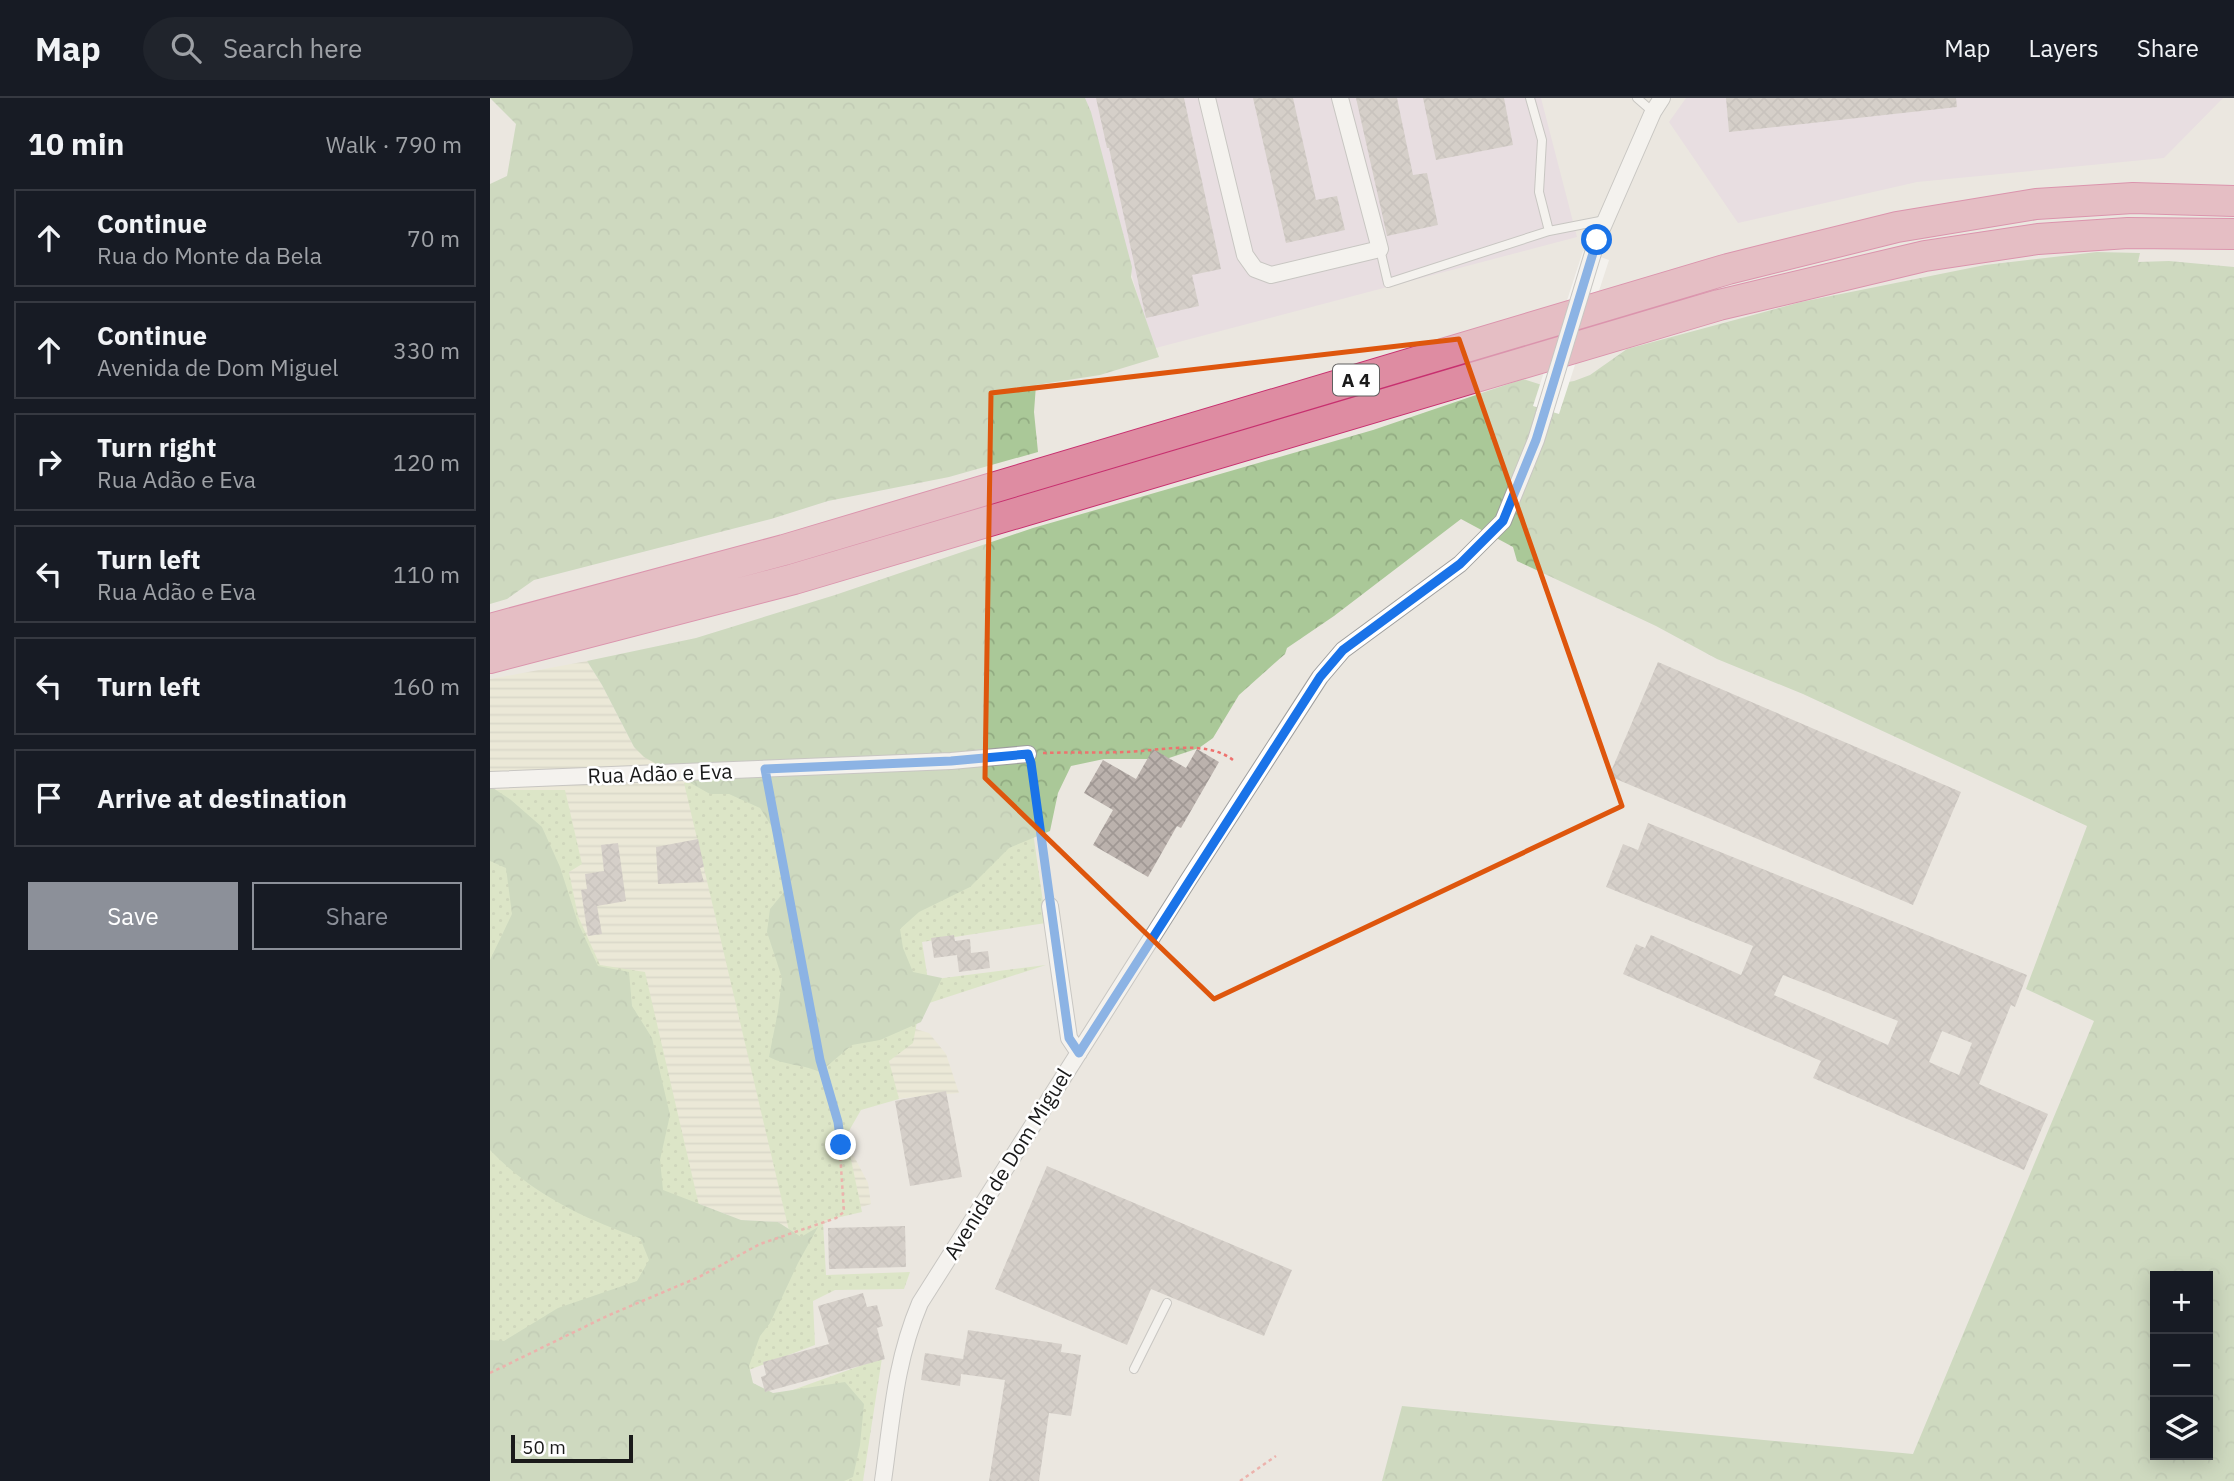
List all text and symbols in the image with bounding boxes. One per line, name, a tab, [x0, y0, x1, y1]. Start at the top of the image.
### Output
search box	[143, 17, 633, 80]
text: Map	[35, 27, 101, 70]
icon: search	[167, 29, 205, 67]
text: Search here	[223, 31, 362, 65]
text: Map	[1944, 32, 1991, 64]
text: Layers	[2029, 32, 2099, 64]
text: Share	[2137, 32, 2199, 64]
text: 10 min	[28, 124, 124, 163]
text: Walk · 790 m	[326, 129, 462, 159]
text: Continue	[97, 206, 207, 240]
icon: ahead	[30, 219, 68, 257]
text: 70 m	[407, 223, 460, 253]
route start	[1581, 224, 1612, 255]
text: Rua do Monte da Bela	[97, 240, 322, 270]
text: Continue	[97, 318, 207, 352]
icon: ahead	[30, 331, 68, 369]
text: 330 m	[393, 335, 460, 365]
text: Avenida de Dom Miguel	[97, 352, 339, 382]
road number: A 4	[1333, 364, 1379, 396]
text: Turn right	[97, 430, 216, 464]
icon: right	[30, 443, 68, 481]
text: 120 m	[393, 447, 460, 477]
text: Rua Adão e Eva	[97, 464, 256, 494]
text: Turn left	[97, 542, 200, 576]
icon: left	[30, 555, 68, 593]
text: 110 m	[393, 559, 460, 589]
text: Rua Adão e Eva	[97, 576, 256, 606]
icon: left	[30, 667, 68, 705]
text: Turn left	[97, 669, 200, 703]
text: 160 m	[393, 671, 460, 701]
street label: Rua Adão e Eva	[587, 756, 733, 790]
icon: arrive	[30, 779, 68, 817]
text: Arrive at destination	[97, 781, 347, 815]
button: Save	[28, 882, 238, 950]
button: Share	[252, 882, 462, 950]
street label: Avenida de Dom Miguel	[937, 1062, 1078, 1264]
route end	[825, 1129, 856, 1160]
map controls	[2150, 1271, 2213, 1460]
button: +	[2150, 1271, 2213, 1334]
button: −	[2150, 1334, 2213, 1397]
button: layers	[2150, 1397, 2213, 1460]
scale bar	[511, 1432, 634, 1464]
text: 50 m	[522, 1435, 566, 1459]

